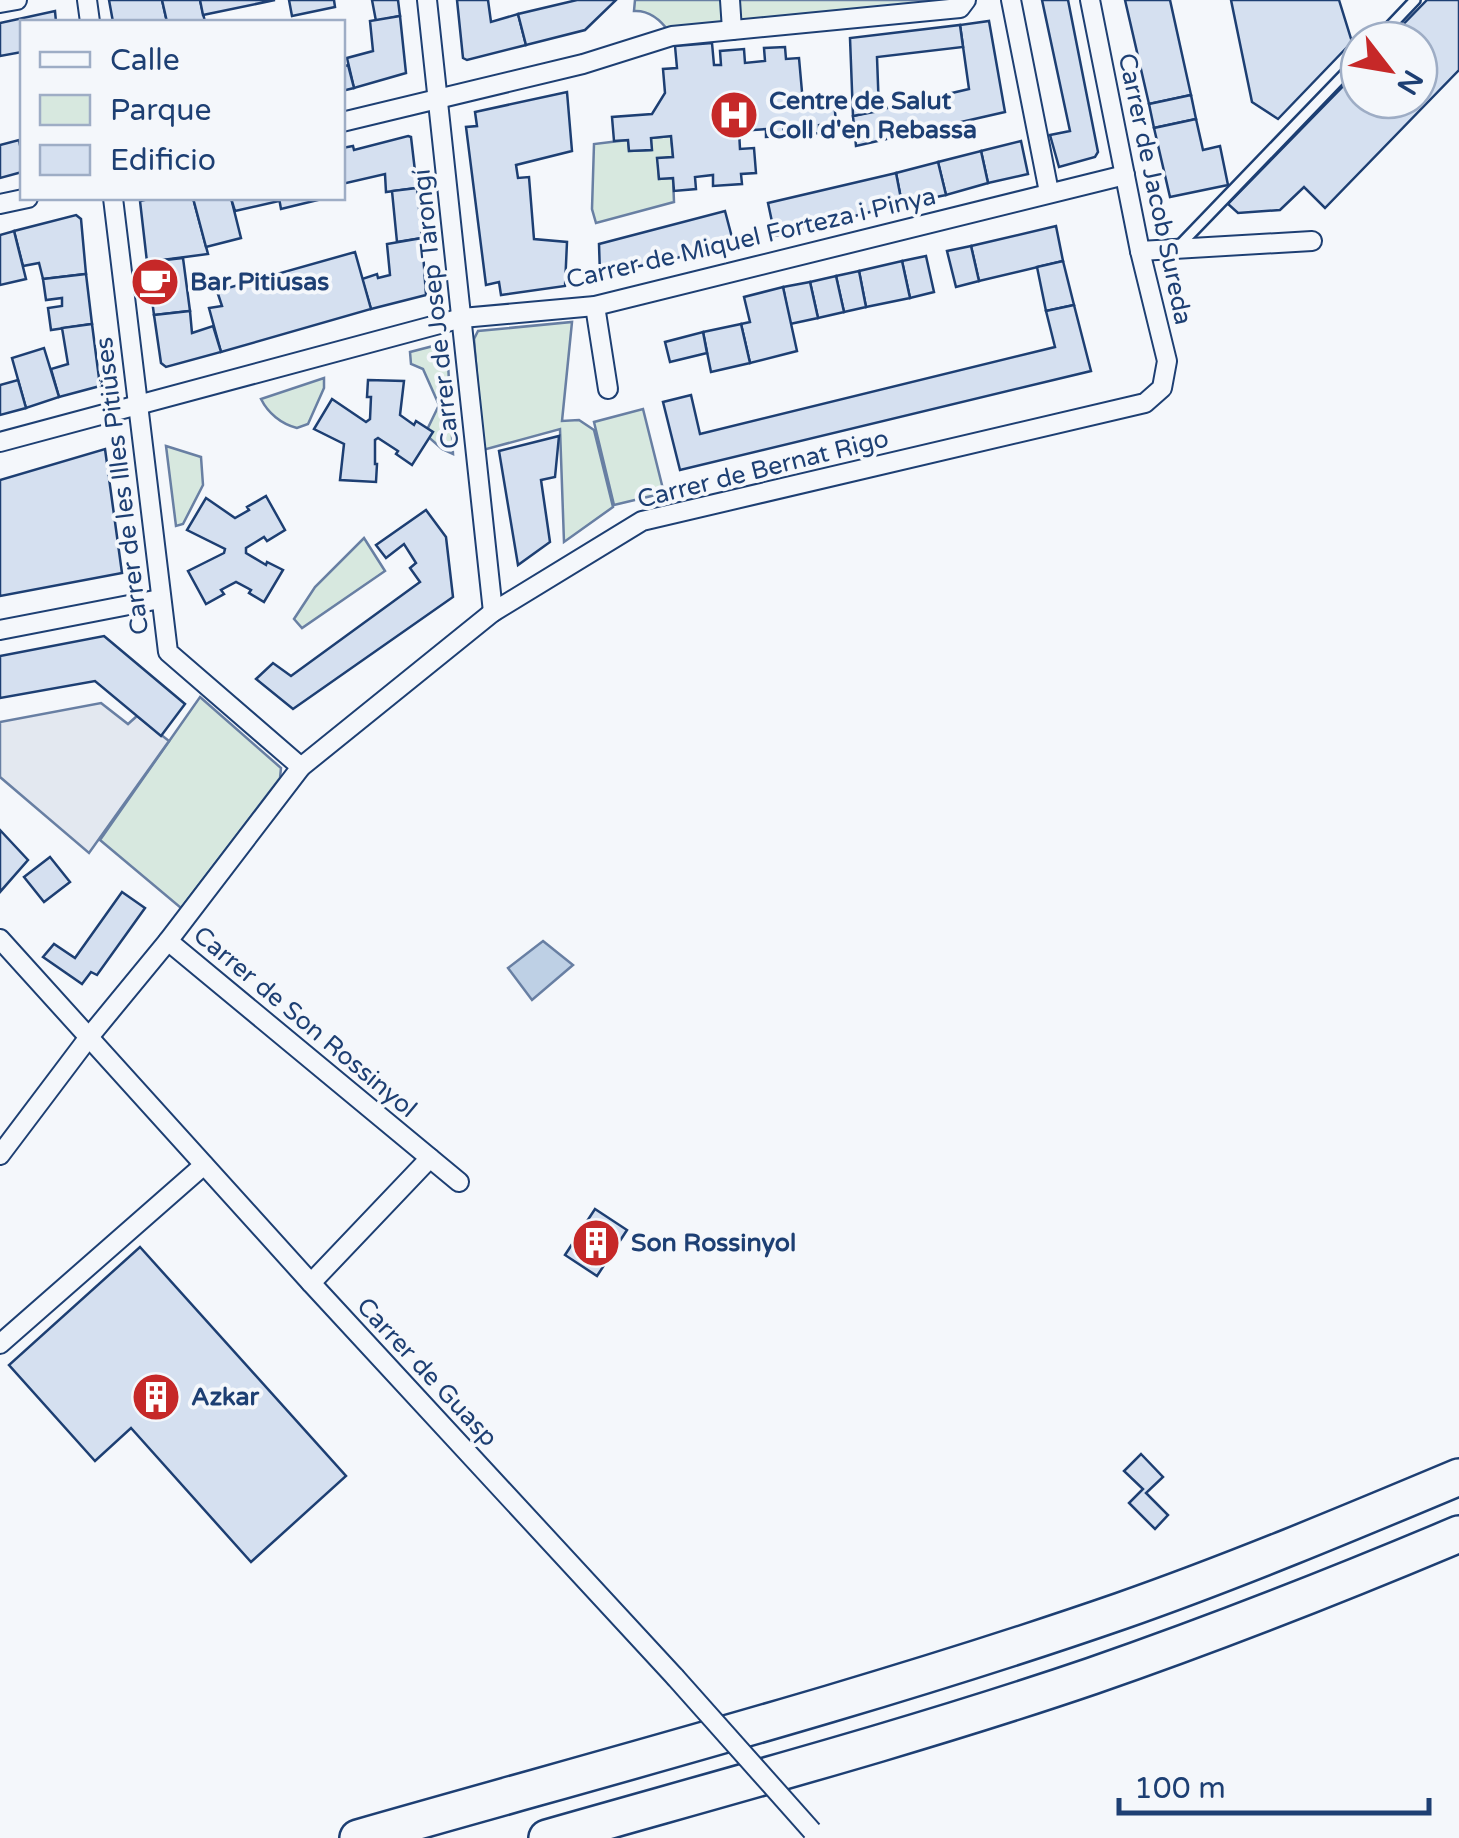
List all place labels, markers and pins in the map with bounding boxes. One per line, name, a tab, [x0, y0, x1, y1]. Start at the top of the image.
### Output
place label: Centre de Salut Coll d'en Rebassa	[769, 86, 977, 145]
hospital icon: Centre de Salut Coll d'en Rebassa	[708, 89, 760, 141]
cafe icon: Bar Pitiusas	[129, 256, 181, 308]
place label: Bar Pitiusas	[190, 267, 329, 297]
building icon: Son Rossinyol	[570, 1217, 622, 1269]
place label: Son Rossinyol	[631, 1228, 796, 1258]
building icon: Azkar	[130, 1371, 182, 1423]
place label: Azkar	[191, 1382, 260, 1412]

